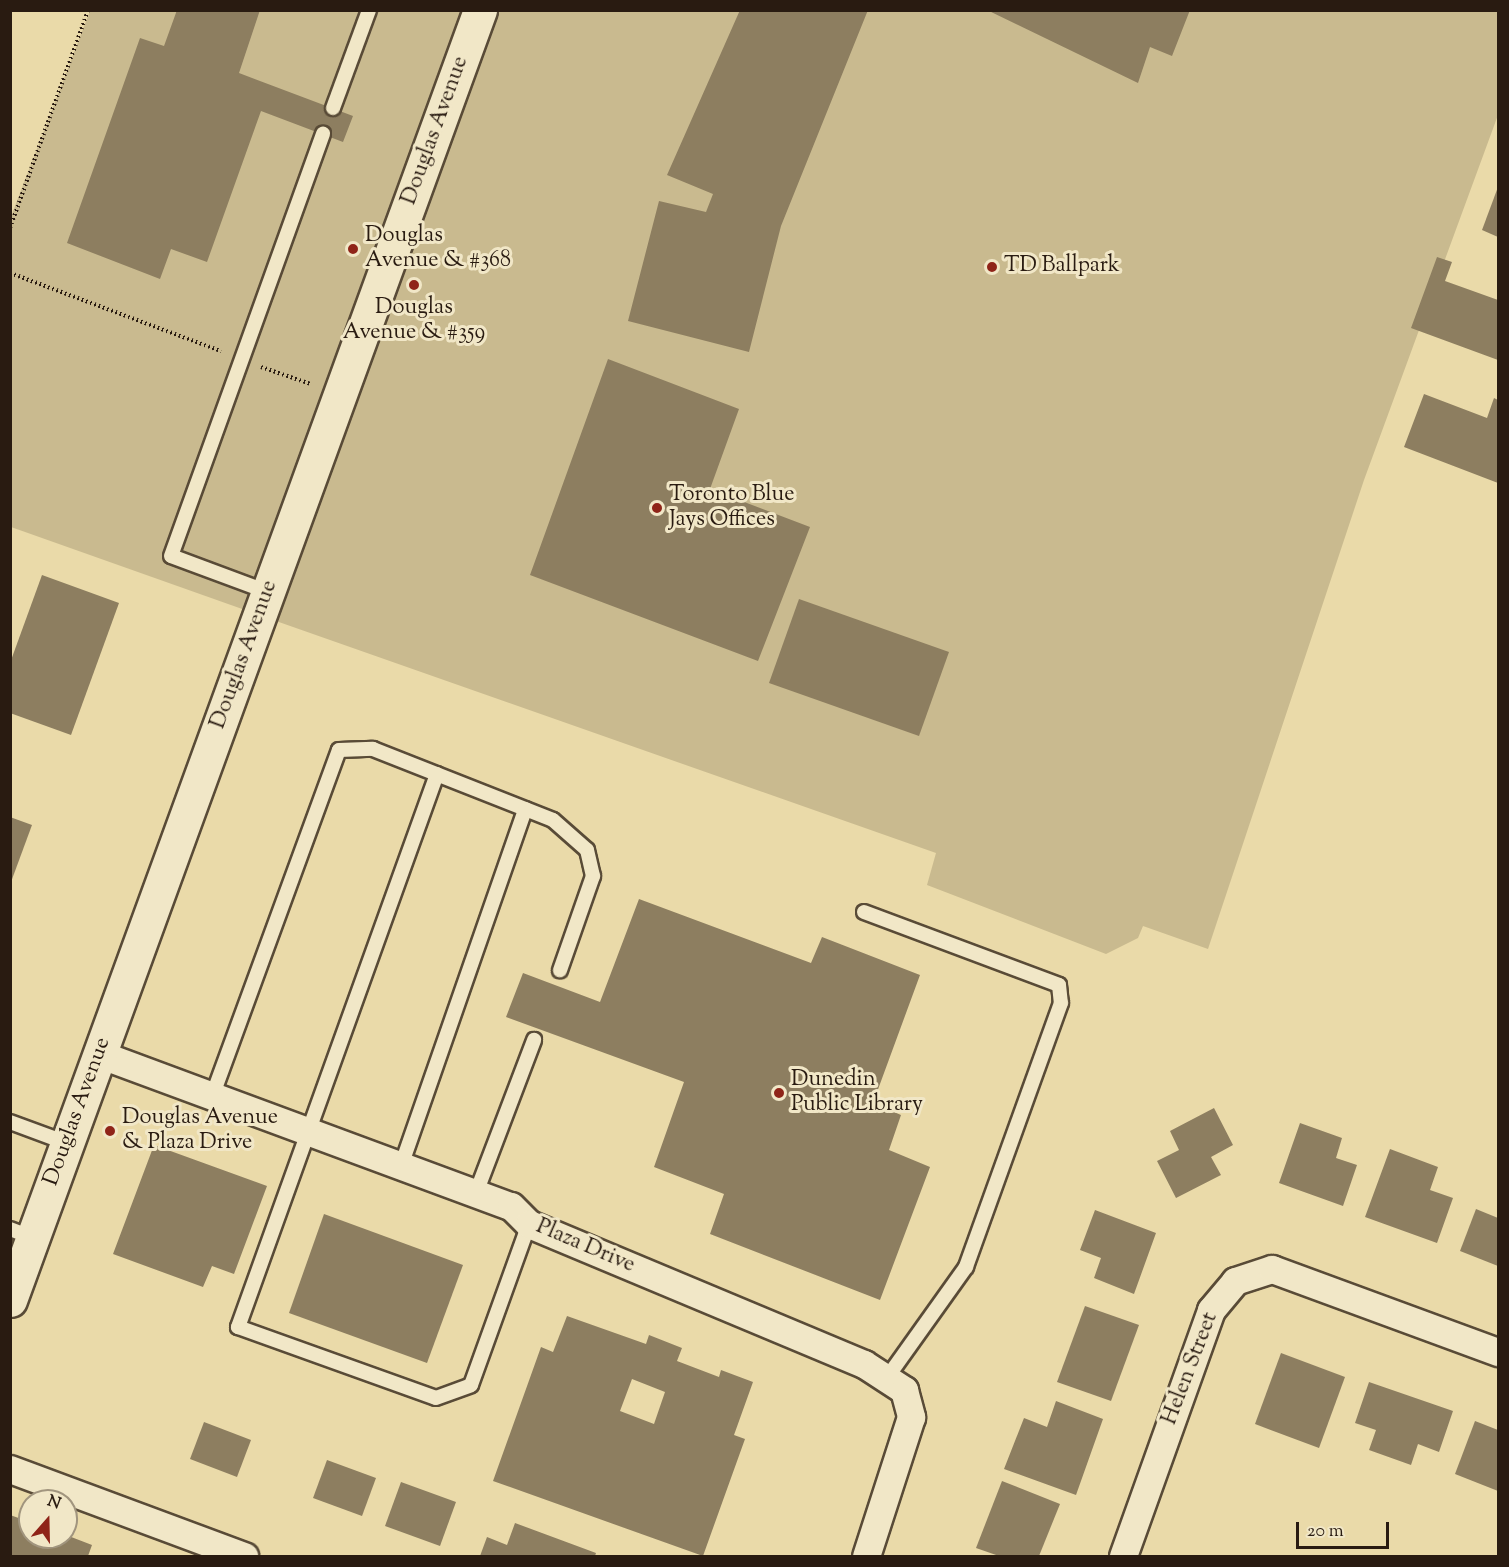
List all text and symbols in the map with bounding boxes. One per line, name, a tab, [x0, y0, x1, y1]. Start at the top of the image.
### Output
street label: Douglas Avenue	[397, 53, 475, 209]
place label: Douglas Avenue & #368	[365, 223, 511, 274]
marker: Douglas Avenue & #368	[346, 242, 360, 256]
place label: TD Ballpark	[1004, 254, 1120, 280]
marker: TD Ballpark	[985, 260, 999, 274]
marker: Douglas Avenue & #359	[407, 278, 421, 292]
place label: Douglas Avenue & #359	[343, 295, 485, 346]
place label: Toronto Blue Jays Offices	[669, 482, 794, 534]
marker: Toronto Blue Jays Offices	[650, 501, 664, 515]
street label: Douglas Avenue	[206, 577, 284, 733]
street label: Douglas Avenue	[39, 1034, 117, 1190]
place label: Dunedin Public Library	[791, 1067, 923, 1118]
marker: Dunedin Public Library	[772, 1086, 786, 1100]
place label: Douglas Avenue & Plaza Drive	[122, 1105, 278, 1156]
marker: Douglas Avenue & Plaza Drive	[103, 1124, 117, 1138]
street label: Plaza Drive	[532, 1214, 638, 1280]
street label: Helen Street	[1157, 1309, 1225, 1429]
north arrow	[18, 1489, 78, 1549]
text: N	[44, 1491, 64, 1516]
scale bar	[1299, 1510, 1392, 1548]
text: 20 m	[1307, 1519, 1344, 1545]

